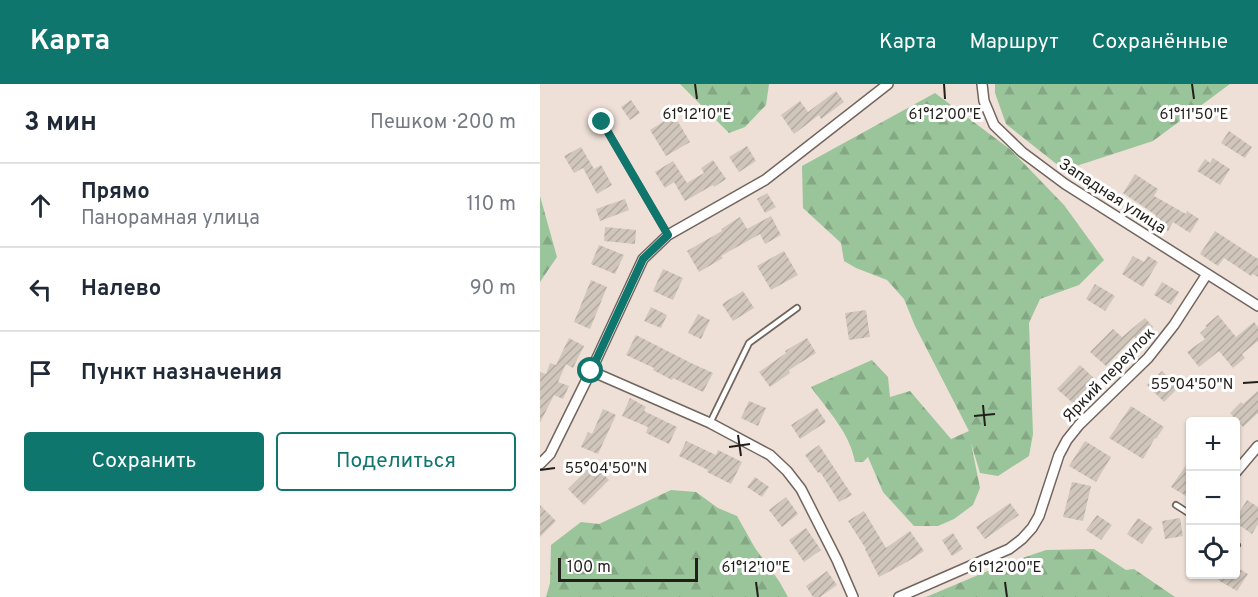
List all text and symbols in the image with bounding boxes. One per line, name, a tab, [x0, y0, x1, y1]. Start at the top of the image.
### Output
text: Карта	[30, 24, 110, 60]
text: Карта	[879, 29, 936, 56]
text: Маршрут	[969, 29, 1059, 56]
text: Сохранённые	[1092, 29, 1228, 56]
text: 61°12'10"E	[663, 106, 731, 125]
text: 61°12'00"E	[909, 106, 981, 125]
text: 61°11'50"E	[1159, 106, 1229, 125]
text: 3 мин	[24, 107, 97, 140]
route end	[588, 108, 614, 134]
text: Пешком · 200 m	[370, 110, 516, 136]
street label: Западная улица	[1054, 154, 1169, 239]
text: Прямо	[81, 179, 150, 206]
icon: ahead	[24, 189, 57, 222]
text: 110 m	[467, 192, 516, 218]
text: Панорамная улица	[81, 206, 260, 232]
icon: left	[24, 273, 57, 306]
text: Налево	[81, 276, 161, 303]
text: 90 m	[470, 276, 516, 302]
street label: Яркий переулок	[1059, 324, 1160, 427]
icon: arrive	[24, 357, 57, 390]
route start	[577, 357, 603, 383]
text: Пункт назначения	[81, 360, 282, 387]
text: 55°04'50"N	[1151, 376, 1233, 395]
map controls	[1186, 417, 1240, 579]
button: +	[1186, 417, 1240, 471]
button: Сохранить	[24, 432, 264, 491]
button: Поделиться	[276, 432, 516, 491]
text: 55°04'50"N	[565, 460, 647, 479]
button: −	[1186, 471, 1240, 525]
button: locate	[1186, 525, 1240, 579]
scale bar	[558, 555, 698, 582]
text: 100 m	[567, 558, 611, 578]
text: 61°12'10"E	[722, 559, 790, 578]
text: 61°12'00"E	[969, 559, 1041, 578]

